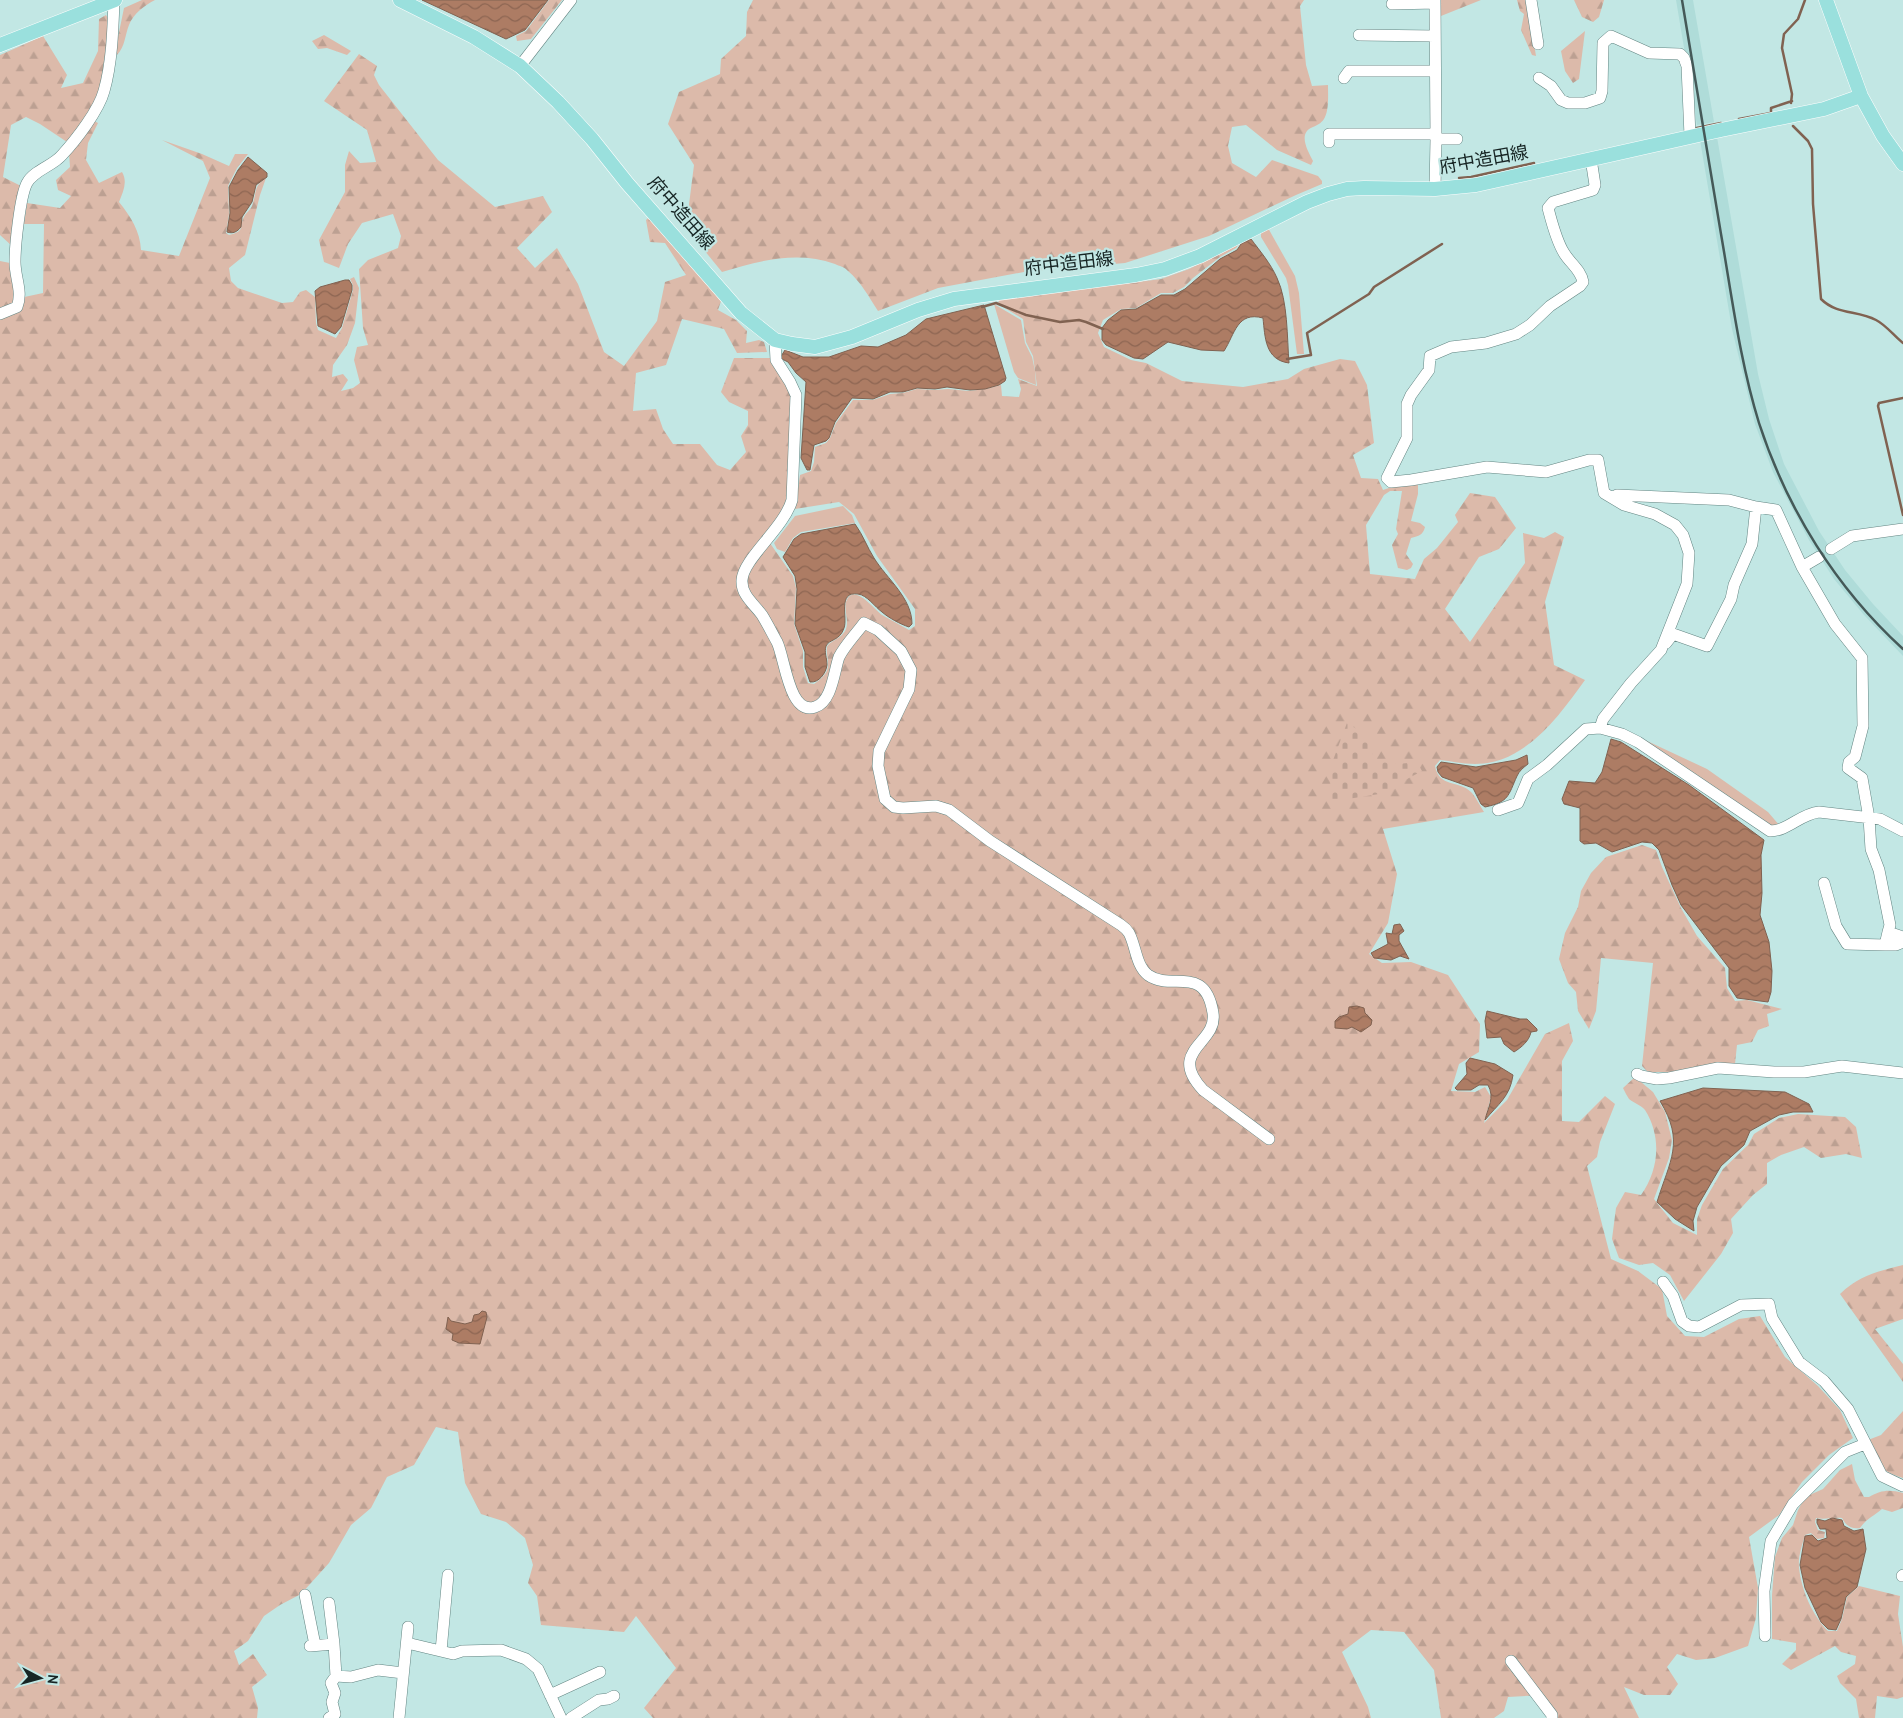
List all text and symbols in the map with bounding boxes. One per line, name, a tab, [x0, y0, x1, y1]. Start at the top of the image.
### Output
street label: 府中造田線	[1438, 142, 1530, 180]
street label: 府中造田線	[642, 172, 718, 256]
street label: 府中造田線	[1023, 248, 1115, 282]
north arrow	[15, 1653, 65, 1703]
text: N	[42, 1673, 60, 1685]

